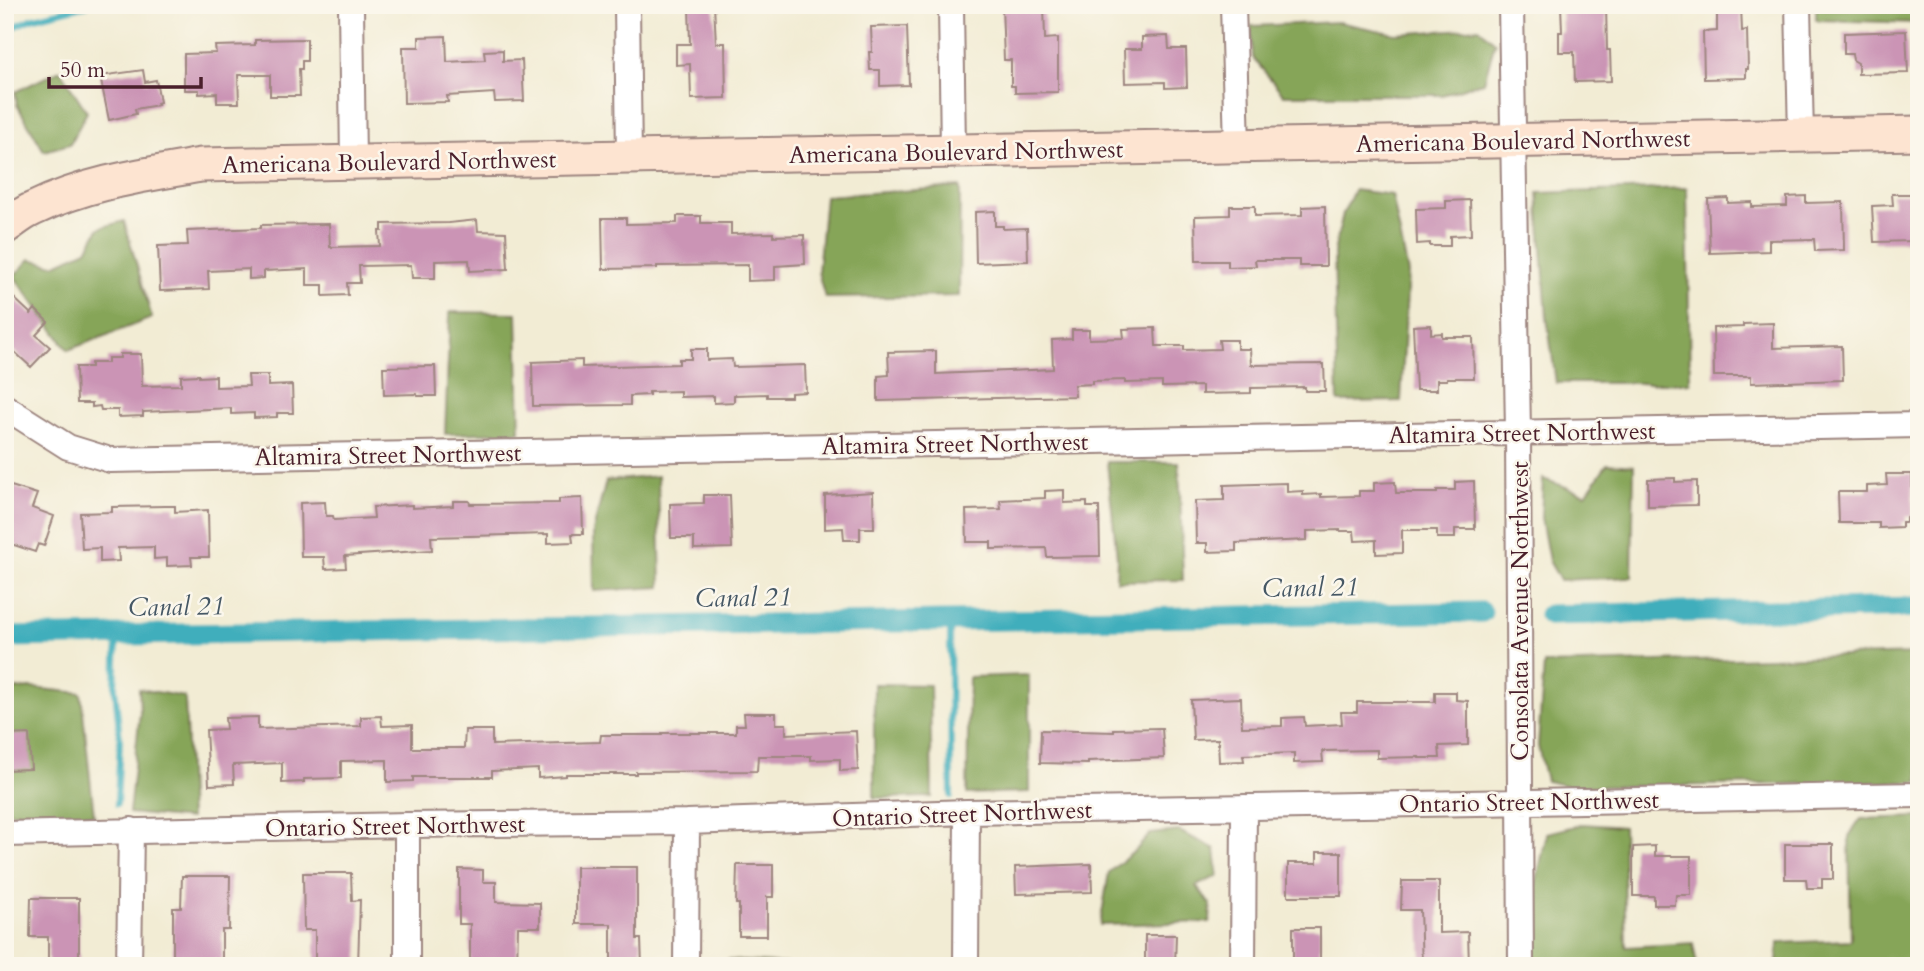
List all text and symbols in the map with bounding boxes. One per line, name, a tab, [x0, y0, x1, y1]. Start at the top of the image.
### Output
scale bar	[49, 46, 201, 90]
text: 50 m	[60, 56, 105, 85]
street label: Americana Boulevard Northwest	[1356, 122, 1691, 161]
street label: Americana Boulevard Northwest	[789, 133, 1124, 172]
street label: Americana Boulevard Northwest	[222, 143, 557, 182]
street label: Altamira Street Northwest	[1388, 415, 1656, 452]
street label: Altamira Street Northwest	[821, 426, 1089, 463]
street label: Altamira Street Northwest	[254, 437, 522, 474]
street label: Consolata Avenue Northwest	[1504, 461, 1537, 761]
water label: Canal 21	[1262, 569, 1358, 606]
water label: Canal 21	[695, 579, 791, 616]
water label: Canal 21	[128, 588, 224, 625]
street label: Ontario Street Northwest	[1399, 784, 1660, 821]
street label: Ontario Street Northwest	[831, 793, 1093, 836]
street label: Ontario Street Northwest	[265, 808, 526, 845]

